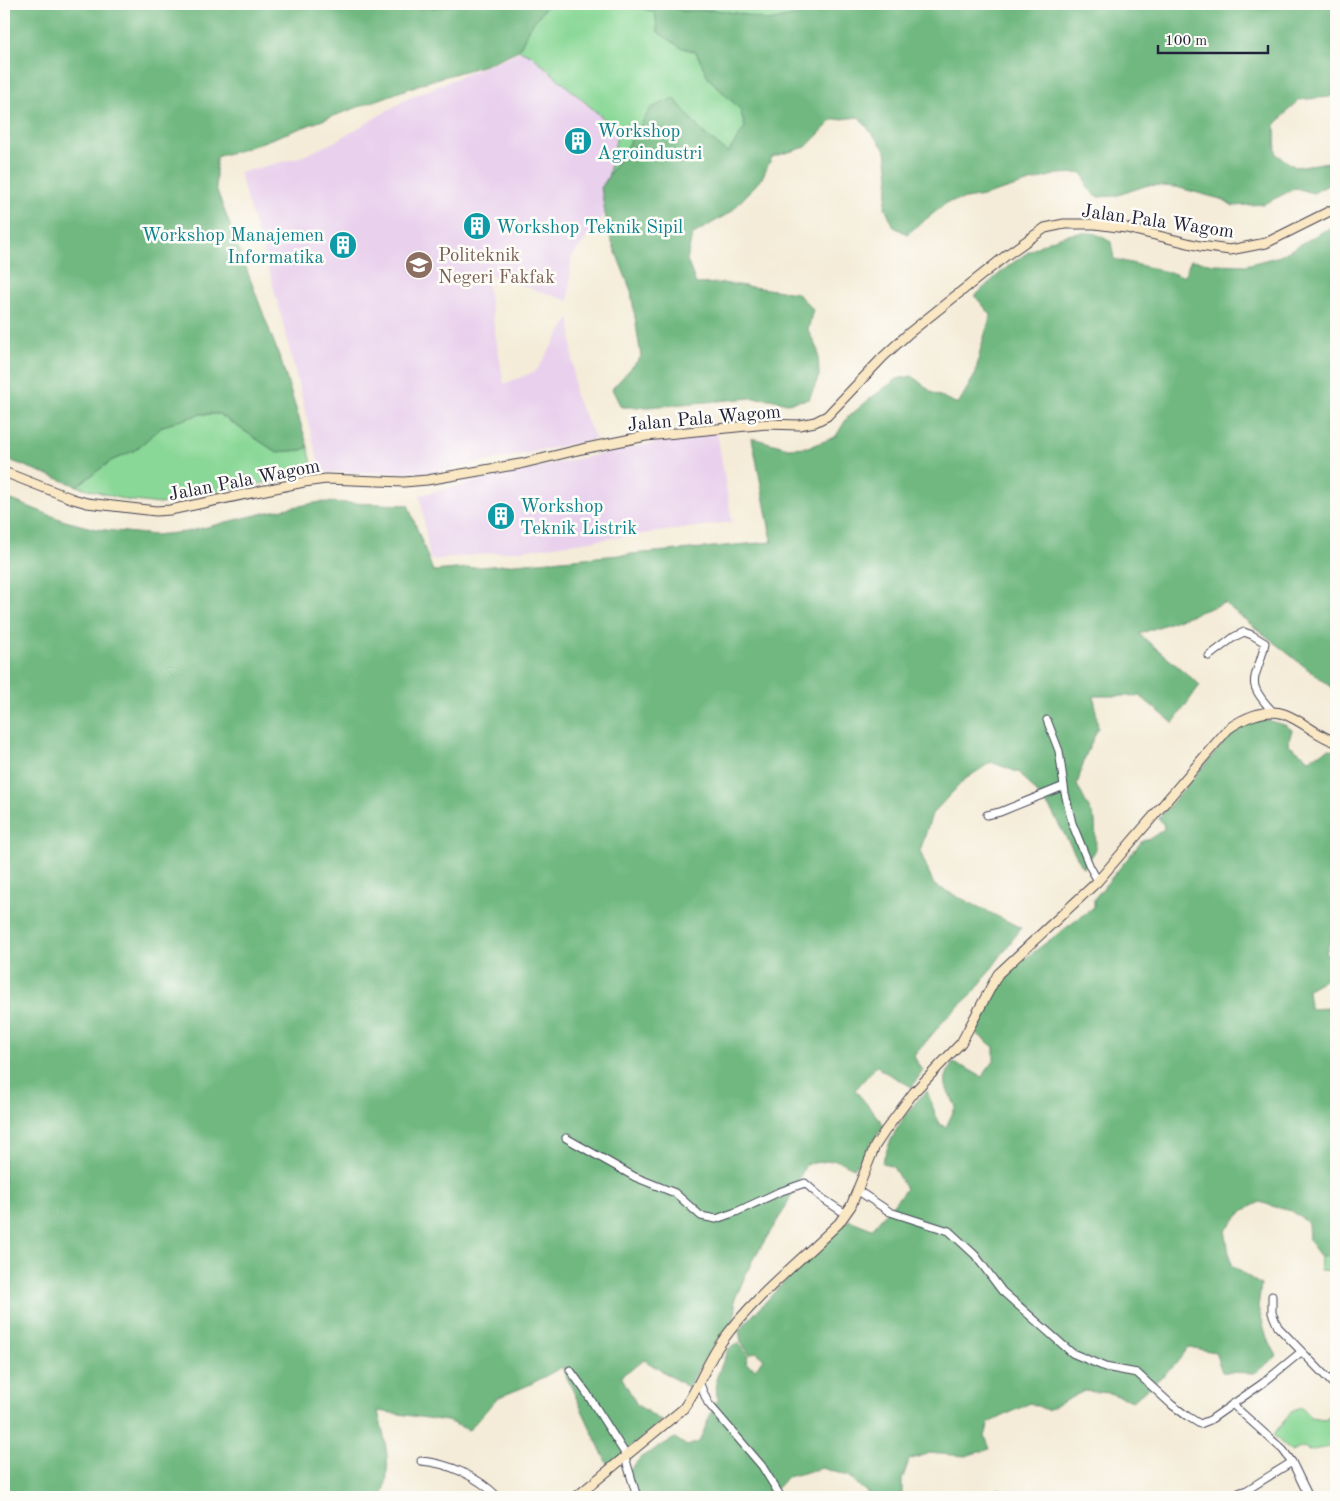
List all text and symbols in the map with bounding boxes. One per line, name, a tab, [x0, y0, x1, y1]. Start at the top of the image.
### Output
scale bar	[1158, 22, 1268, 54]
text: 100 m	[1165, 34, 1207, 49]
place label: Workshop Agroindustri	[597, 123, 702, 164]
building icon: Workshop Agroindustri	[563, 126, 593, 156]
street label: Jalan Pala Wagom	[1080, 202, 1235, 243]
building icon: Workshop Teknik Sipil	[462, 211, 492, 241]
place label: Workshop Teknik Sipil	[496, 219, 683, 238]
place label: Workshop Manajemen Informatika	[141, 227, 325, 268]
building icon: Workshop Manajemen Informatika	[328, 230, 358, 260]
place label: Politeknik Negeri Fakfak	[438, 247, 555, 288]
school or university icon: Politeknik Negeri Fakfak	[404, 250, 434, 280]
street label: Jalan Pala Wagom	[627, 403, 782, 436]
street label: Jalan Pala Wagom	[167, 457, 322, 505]
place label: Workshop Teknik Listrik	[520, 498, 637, 539]
building icon: Workshop Teknik Listrik	[486, 501, 516, 531]

